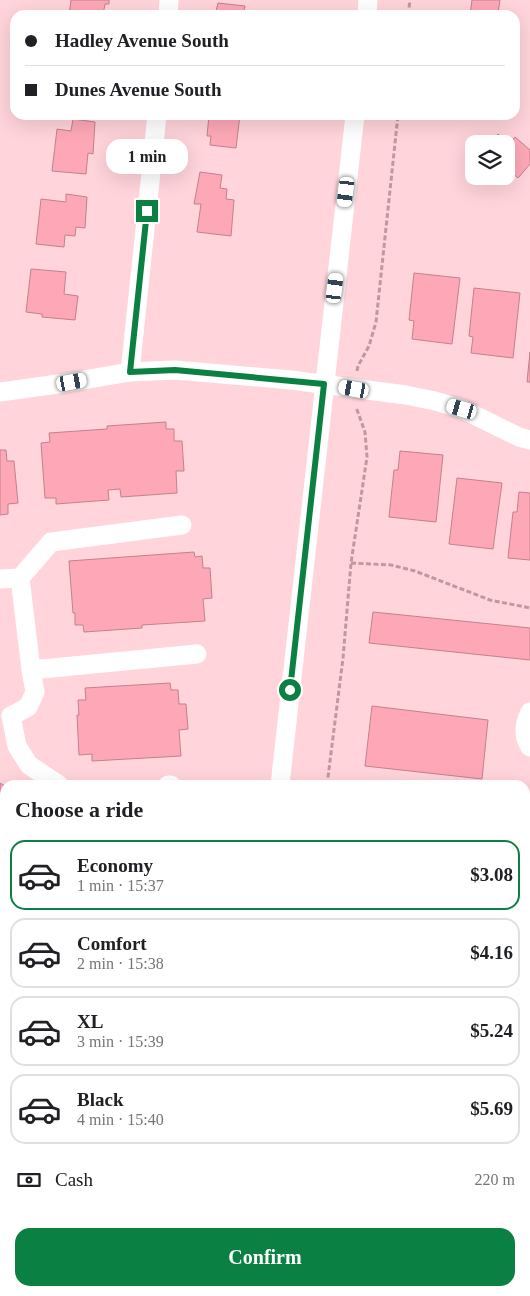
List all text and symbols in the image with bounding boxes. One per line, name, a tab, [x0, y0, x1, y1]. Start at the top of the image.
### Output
text: Hadley Avenue South	[55, 30, 229, 51]
text: Dunes Avenue South	[55, 79, 221, 100]
map controls	[465, 135, 515, 185]
button: layers	[465, 135, 515, 185]
callout: 1 min	[106, 138, 188, 174]
text: 1 min	[128, 148, 166, 165]
car	[336, 176, 355, 208]
route end	[136, 200, 158, 222]
car	[325, 272, 344, 304]
car	[55, 372, 88, 392]
car	[337, 379, 370, 399]
car	[445, 398, 478, 420]
route start	[279, 679, 301, 701]
text: Choose a ride	[15, 797, 143, 822]
icon: car	[17, 853, 62, 898]
text: Economy	[77, 855, 153, 876]
text: $3.08	[470, 864, 513, 885]
text: 1 min · 15:37	[77, 877, 164, 894]
icon: car	[17, 931, 62, 976]
text: Comfort	[77, 933, 147, 954]
text: $4.16	[470, 942, 513, 963]
text: 2 min · 15:38	[77, 955, 164, 972]
icon: car	[17, 1009, 62, 1054]
text: XL	[77, 1011, 103, 1032]
text: $5.24	[470, 1020, 513, 1041]
text: 3 min · 15:39	[77, 1033, 164, 1050]
icon: car	[17, 1087, 62, 1132]
text: Black	[77, 1089, 123, 1110]
text: $5.69	[470, 1098, 513, 1119]
text: 4 min · 15:40	[77, 1111, 164, 1128]
icon: cash	[15, 1166, 43, 1194]
text: Cash	[55, 1169, 93, 1190]
text: 220 m	[475, 1171, 515, 1188]
button: Confirm	[15, 1228, 515, 1286]

